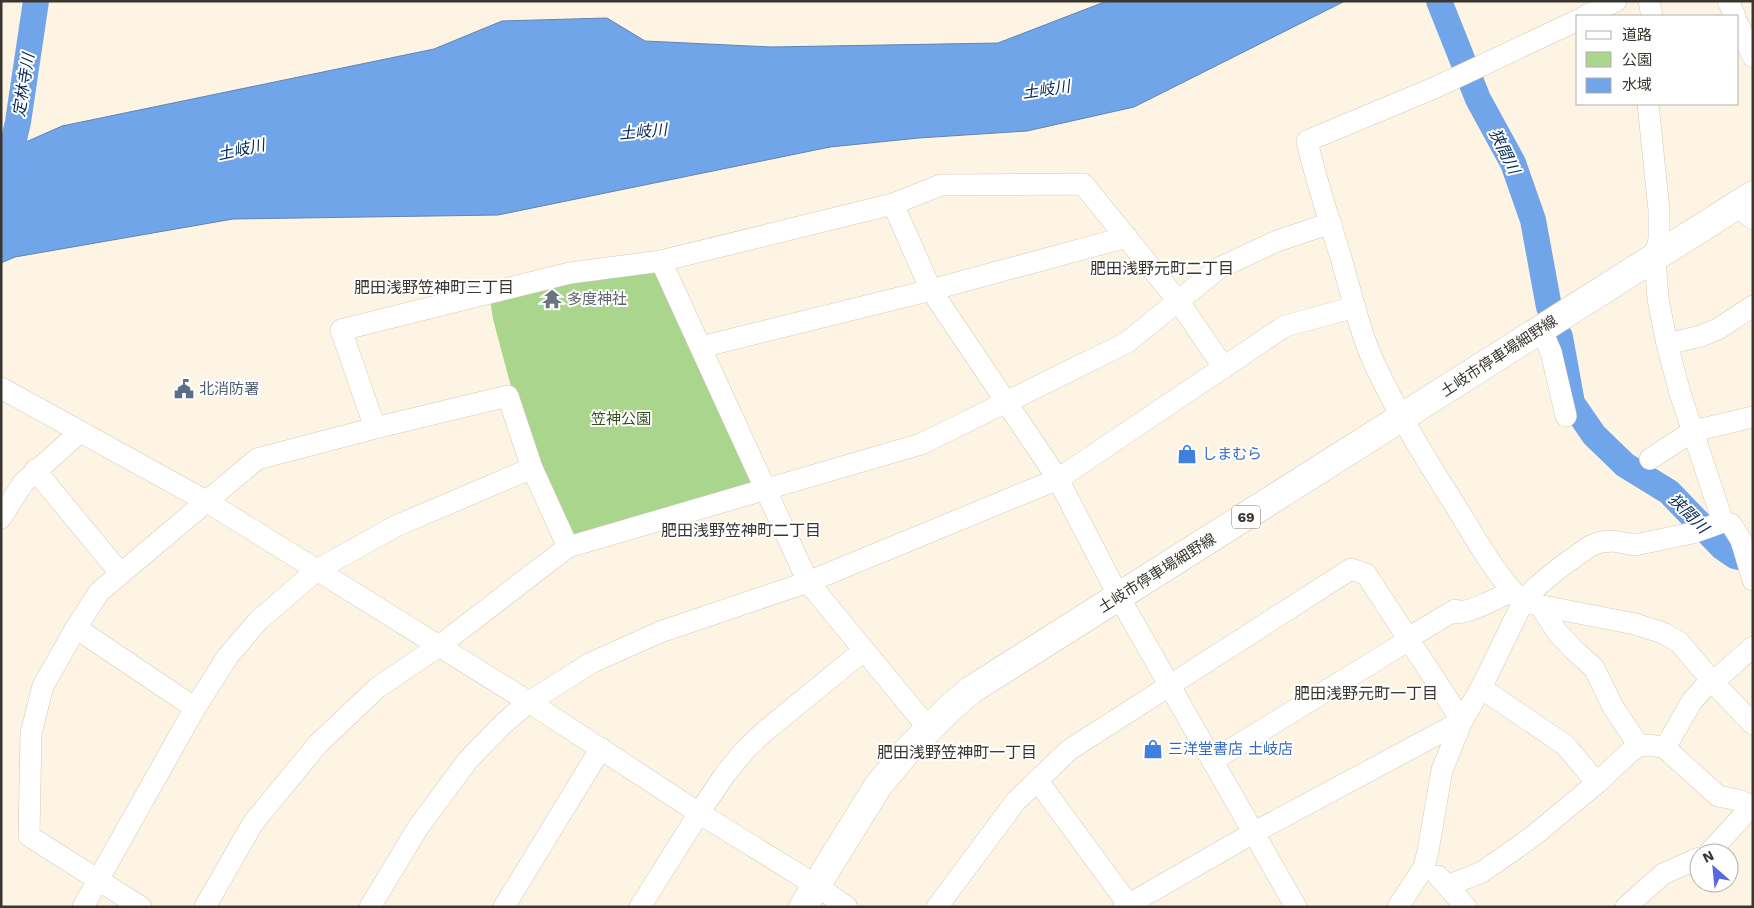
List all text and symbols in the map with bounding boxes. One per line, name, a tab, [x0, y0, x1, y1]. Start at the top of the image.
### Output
legend	[1576, 15, 1739, 105]
text: 道路	[1622, 26, 1652, 44]
water label: 定林寺川	[9, 50, 38, 118]
text: 公園	[1622, 51, 1652, 69]
water label: 土岐川	[1021, 76, 1073, 102]
text: 水域	[1622, 76, 1652, 94]
water label: 土岐川	[618, 120, 670, 143]
water label: 狭間川	[1485, 125, 1524, 179]
water label: 土岐川	[216, 135, 269, 164]
district label: 肥田浅野元町二丁目	[1090, 259, 1234, 278]
district label: 肥田浅野笠神町三丁目	[354, 278, 514, 297]
temple icon: 多度神社	[541, 288, 563, 310]
place label: 多度神社	[567, 290, 627, 308]
street label: 土岐市停車場細野線	[1437, 312, 1561, 400]
public building icon: 北消防署	[173, 378, 195, 400]
place label: 北消防署	[199, 380, 259, 398]
park label: 笠神公園	[591, 410, 651, 428]
shop icon: しまむら	[1176, 443, 1198, 465]
place label: しまむら	[1202, 445, 1262, 463]
water label: 狭間川	[1665, 490, 1714, 538]
road number: 69	[1232, 506, 1260, 528]
district label: 肥田浅野笠神町二丁目	[661, 521, 821, 540]
street label: 土岐市停車場細野線	[1095, 530, 1219, 616]
district label: 肥田浅野元町一丁目	[1294, 684, 1438, 703]
shop icon: 三洋堂書店 土岐店	[1142, 738, 1164, 760]
place label: 三洋堂書店 土岐店	[1168, 740, 1293, 758]
district label: 肥田浅野笠神町一丁目	[877, 743, 1037, 762]
north arrow	[1689, 843, 1739, 893]
text: N	[1700, 847, 1716, 866]

